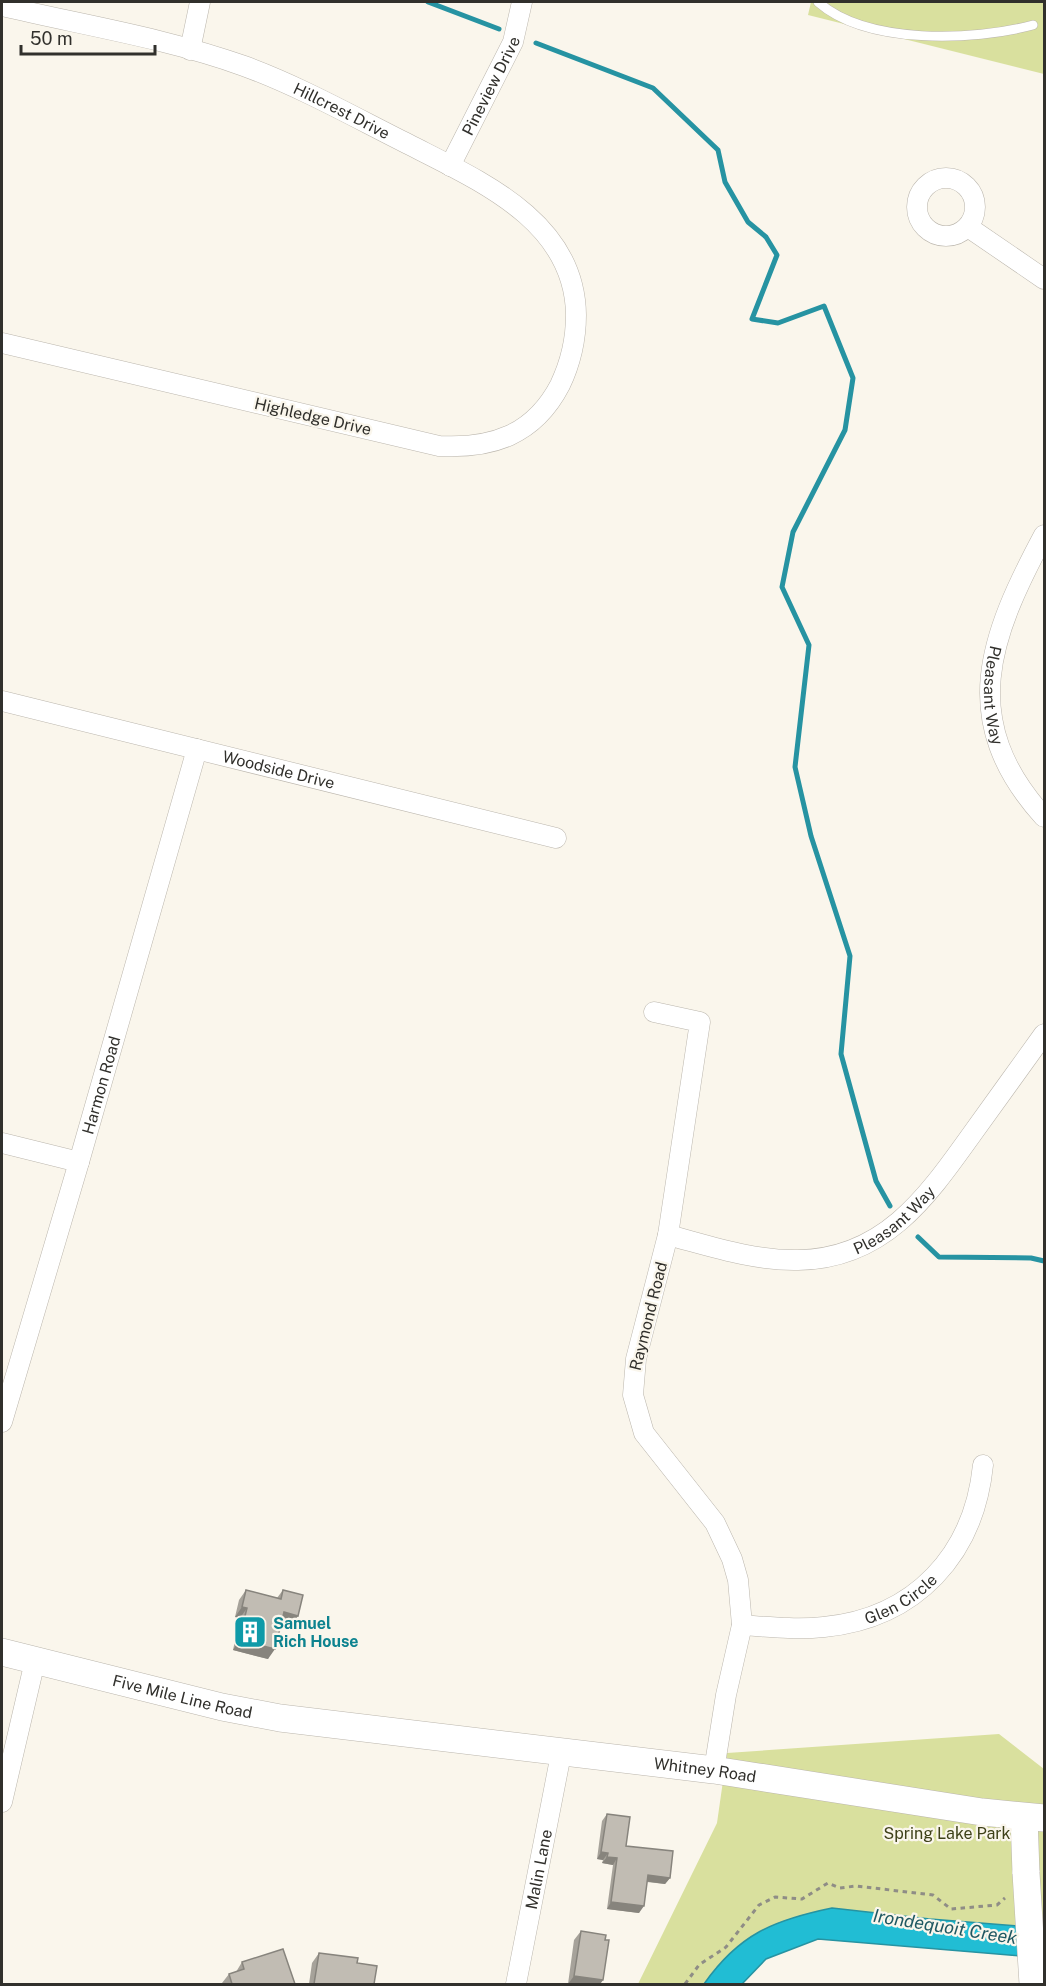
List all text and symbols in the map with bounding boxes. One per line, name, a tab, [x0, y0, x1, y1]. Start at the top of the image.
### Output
scale bar	[21, 18, 154, 56]
text: 50 m	[30, 28, 73, 49]
street label: Pineview Drive	[458, 35, 524, 138]
street label: Hillcrest Drive	[290, 79, 393, 143]
street label: Highledge Drive	[253, 394, 373, 439]
street label: Pleasant Way	[980, 644, 1007, 748]
street label: Woodside Drive	[220, 747, 337, 793]
street label: Harmon Road	[78, 1034, 124, 1137]
street label: Pleasant Way	[850, 1182, 939, 1258]
street label: Raymond Road	[626, 1260, 671, 1372]
street label: Glen Circle	[862, 1570, 941, 1628]
building icon: Samuel Rich House	[232, 1614, 268, 1650]
place label: Samuel Rich House	[273, 1614, 359, 1651]
street label: Five Mile Line Road	[111, 1671, 254, 1723]
street label: Whitney Road	[653, 1754, 758, 1786]
park label: Spring Lake Park	[883, 1824, 1011, 1843]
street label: Malin Lane	[522, 1828, 556, 1911]
water label: Irondequoit Creek	[872, 1905, 1019, 1948]

